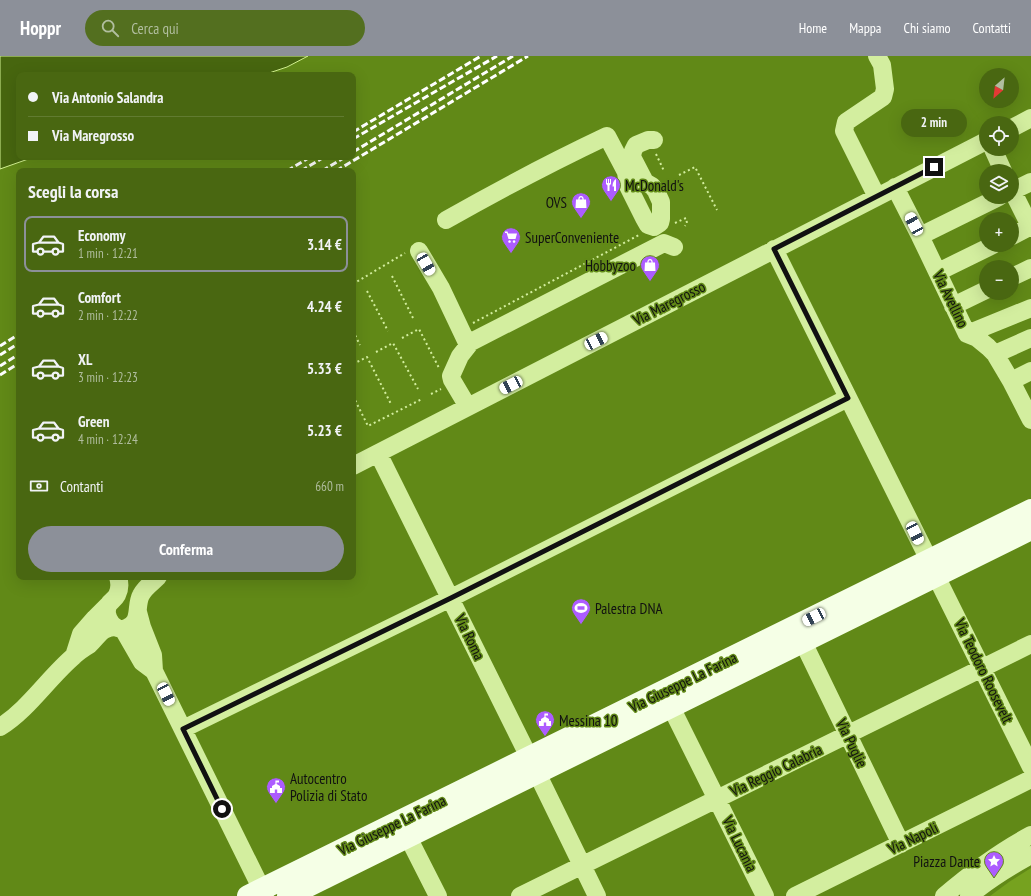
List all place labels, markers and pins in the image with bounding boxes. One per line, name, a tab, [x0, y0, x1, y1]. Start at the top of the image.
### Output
restaurant icon: McDonald's	[600, 174, 622, 202]
place label: McDonald's	[625, 176, 684, 195]
shop icon: OVS	[570, 191, 592, 219]
place label: OVS	[546, 193, 567, 212]
supermarket icon: SuperConveniente	[500, 226, 522, 254]
place label: SuperConveniente	[525, 228, 619, 247]
shop icon: Hobbyzoo	[639, 254, 661, 282]
place label: Hobbyzoo	[585, 256, 636, 275]
sports icon: Palestra DNA	[570, 597, 592, 625]
place label: Palestra DNA	[595, 599, 663, 618]
public building icon: Messina 10	[534, 709, 556, 737]
place label: Messina 10	[559, 711, 618, 730]
place label: Autocentro Polizia di Stato	[290, 769, 367, 805]
public building icon: Autocentro Polizia di Stato	[265, 776, 287, 804]
place icon: Piazza Dante	[983, 850, 1005, 878]
place label: Piazza Dante	[913, 852, 980, 871]

